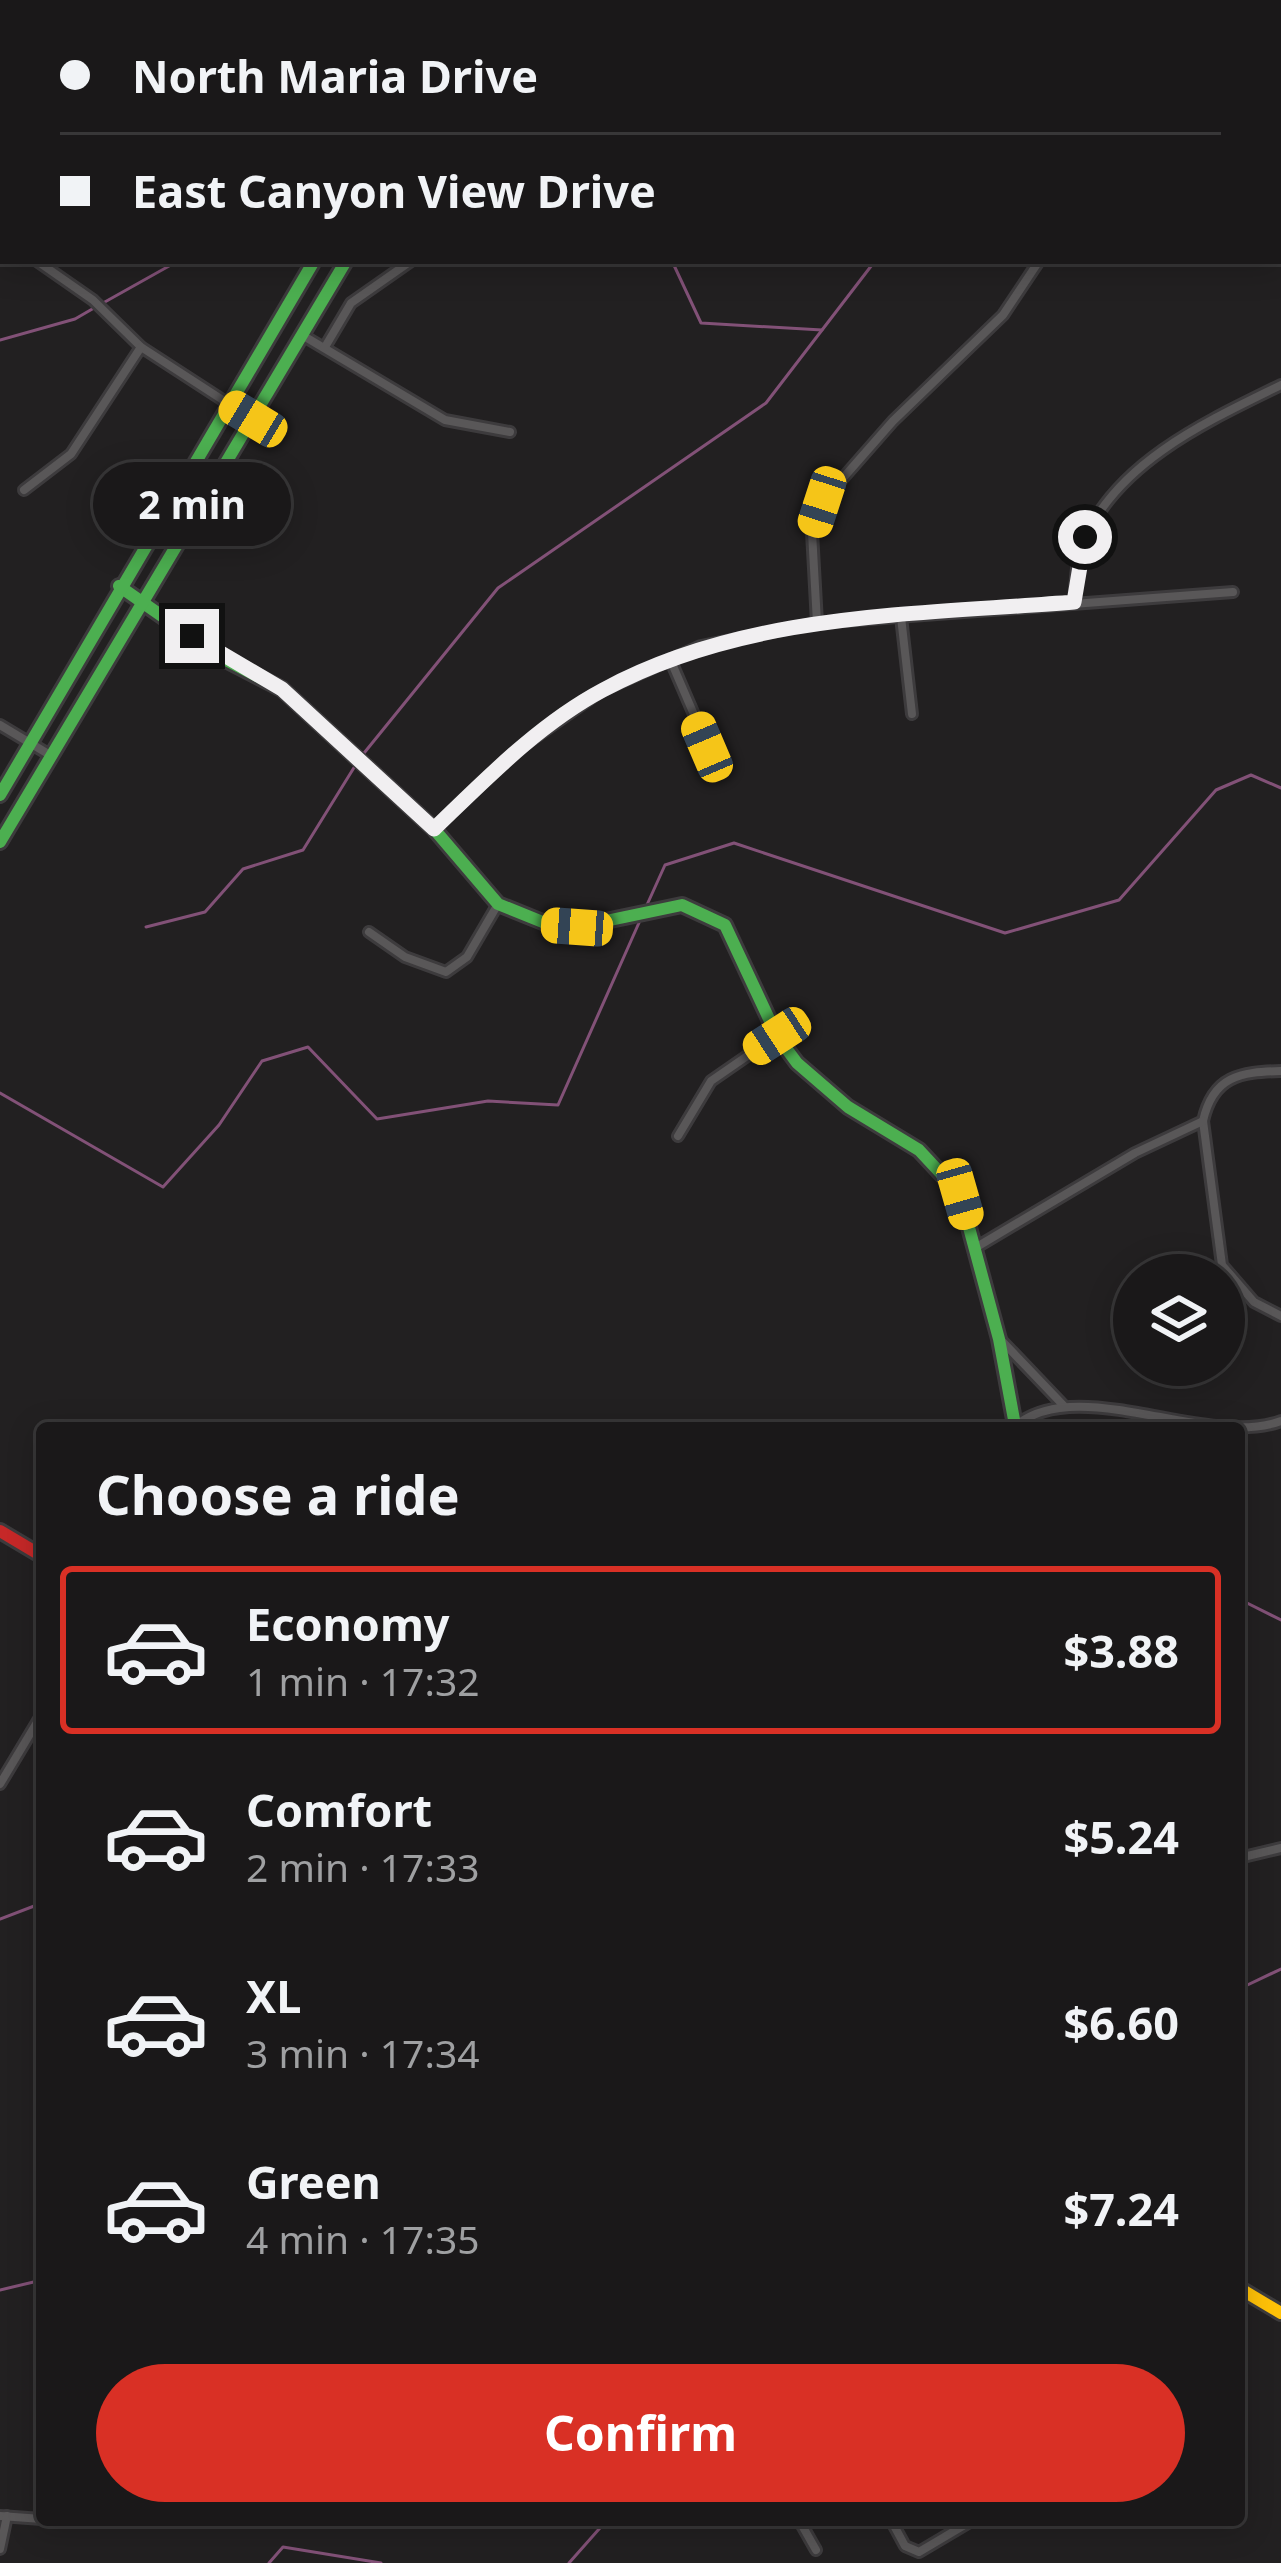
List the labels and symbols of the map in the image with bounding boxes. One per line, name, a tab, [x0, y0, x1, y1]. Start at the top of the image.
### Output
car	[213, 385, 293, 453]
callout: 2 min	[93, 462, 291, 546]
car	[794, 462, 850, 542]
route start	[1058, 510, 1112, 564]
route end	[165, 609, 219, 663]
car	[676, 707, 738, 787]
car	[540, 907, 614, 947]
car	[737, 1001, 817, 1071]
car	[933, 1154, 987, 1234]

